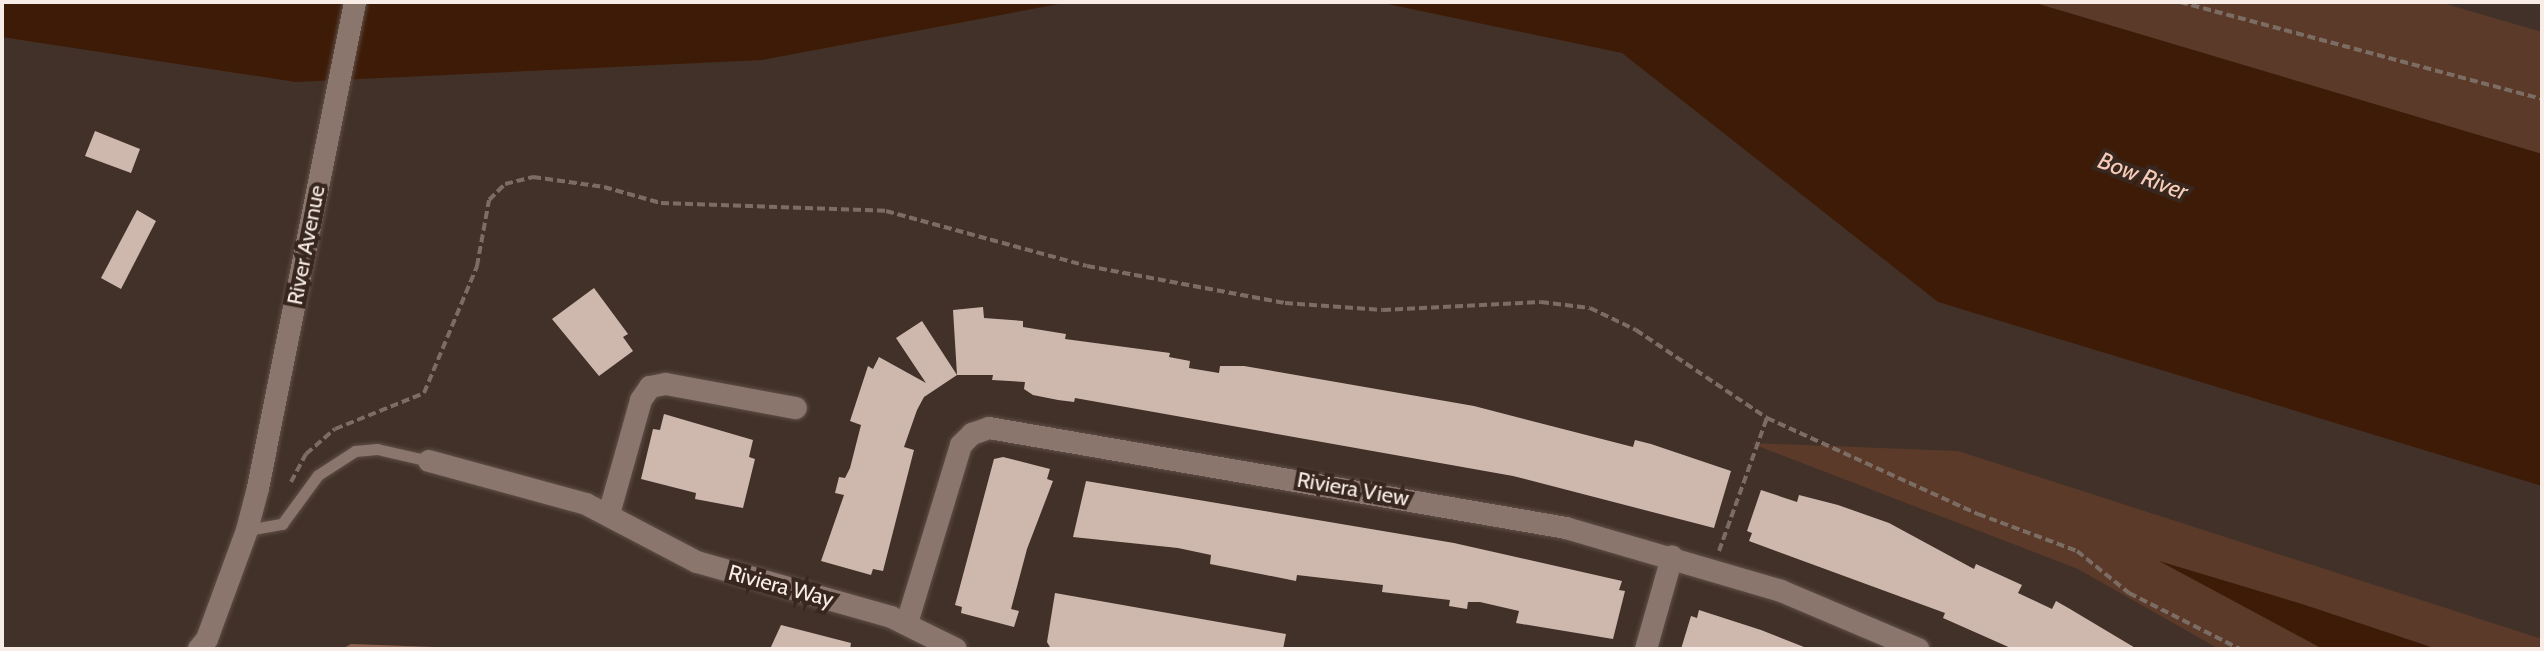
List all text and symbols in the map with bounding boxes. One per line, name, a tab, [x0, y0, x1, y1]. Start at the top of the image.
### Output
water label: Bow River	[2094, 146, 2192, 206]
street label: River Avenue	[281, 183, 331, 307]
street label: Riviera View	[1295, 466, 1411, 512]
street label: Riviera Way	[725, 559, 837, 613]

